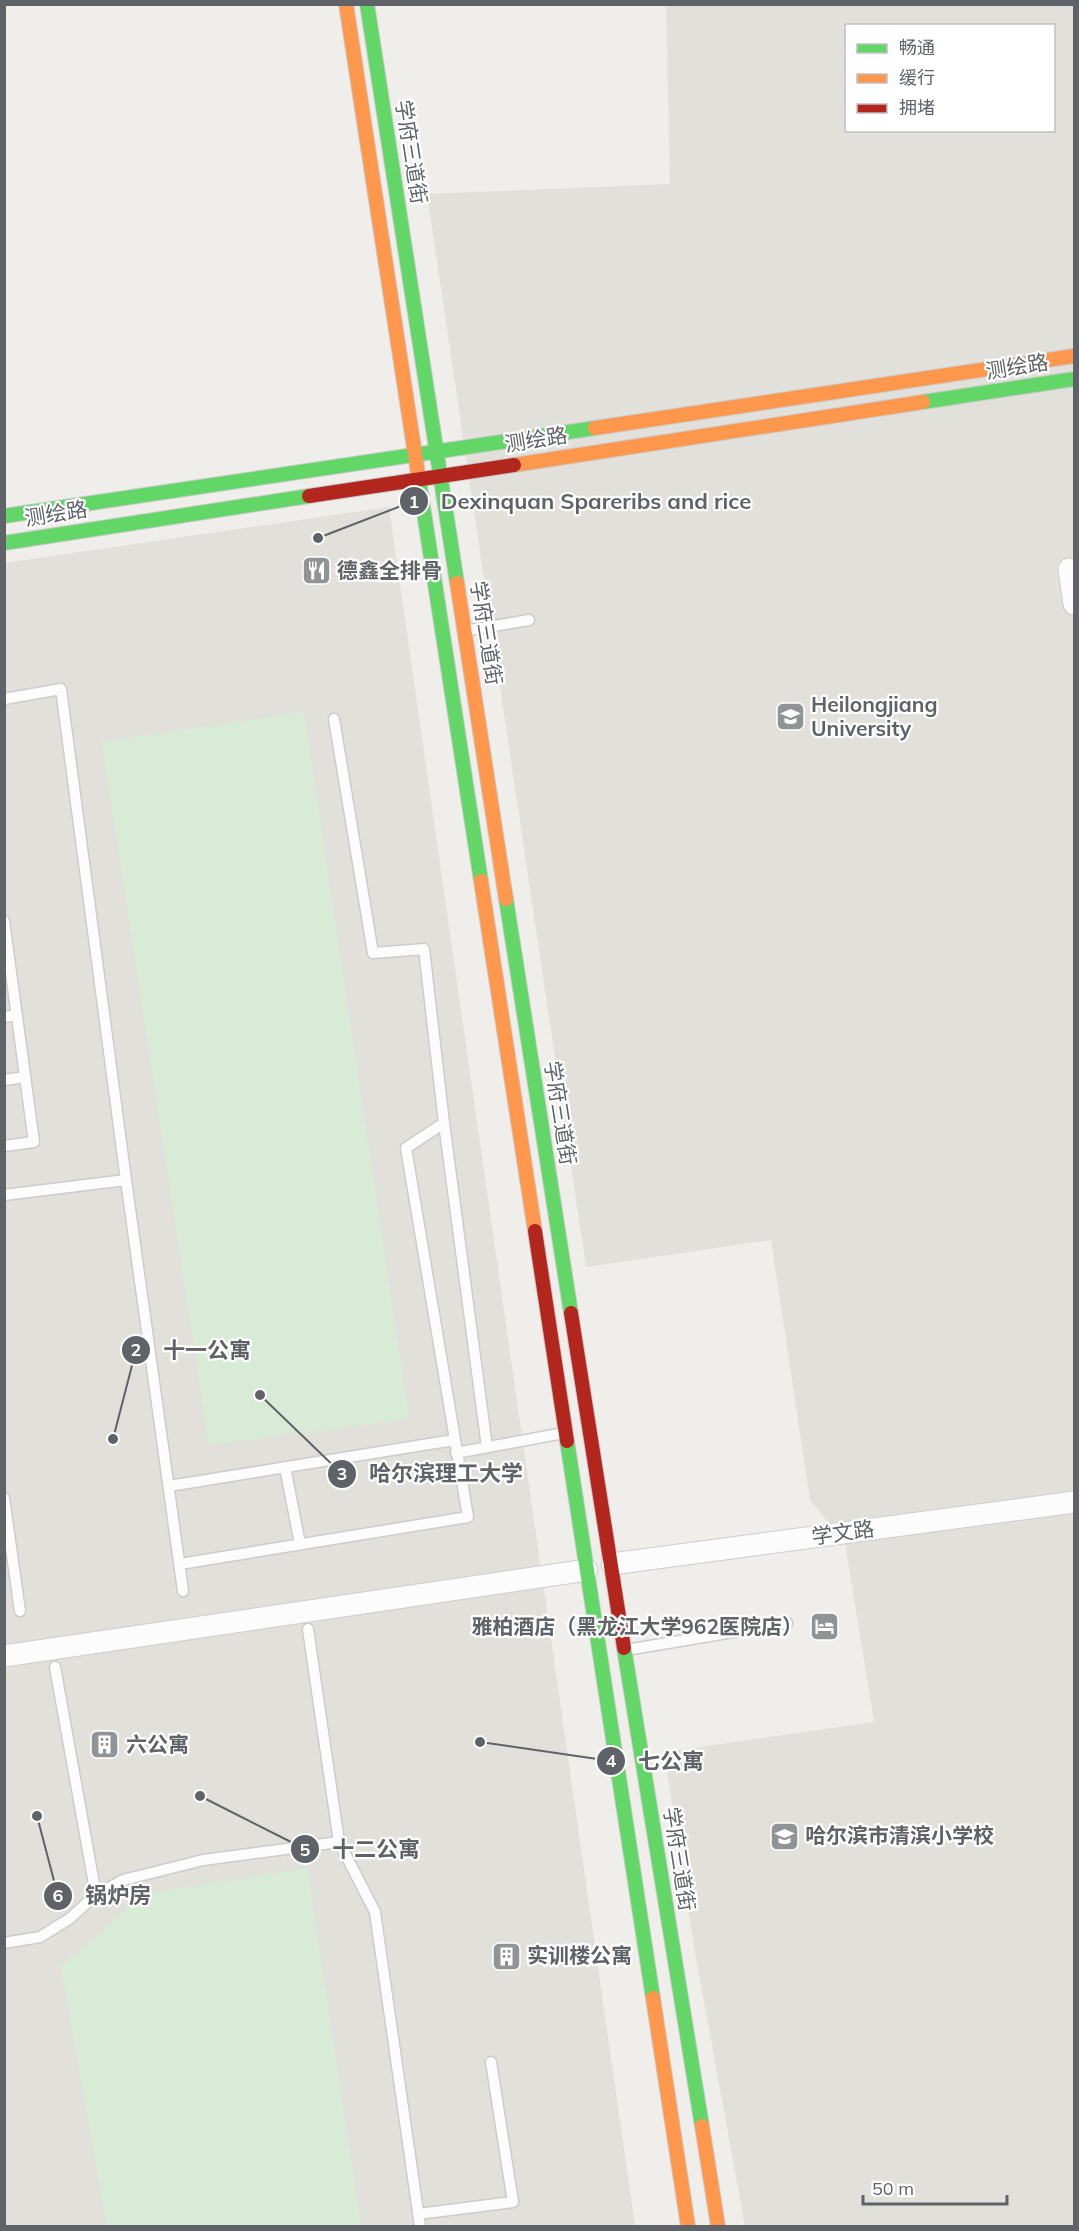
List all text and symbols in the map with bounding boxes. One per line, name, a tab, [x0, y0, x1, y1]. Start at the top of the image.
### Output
legend	[845, 24, 1055, 132]
text: 畅通	[899, 36, 935, 59]
text: 缓行	[899, 66, 935, 89]
text: 拥堵	[899, 96, 935, 119]
street label: 学府三道街	[391, 98, 433, 206]
street label: 测绘路	[984, 348, 1050, 384]
street label: 测绘路	[503, 421, 569, 457]
callout: Dexinquan Spareribs and rice	[399, 481, 763, 521]
text: Dexinquan Spareribs and rice	[441, 487, 751, 515]
text: 1	[409, 490, 419, 513]
street label: 测绘路	[23, 495, 89, 531]
restaurant icon: 德鑫全排骨	[300, 555, 332, 587]
place label: 德鑫全排骨	[337, 557, 442, 583]
street label: 学府三道街	[466, 579, 508, 687]
place label: Heilongjiang University	[811, 691, 938, 741]
school or university icon: Heilongjiang University	[774, 701, 806, 733]
street label: 学府三道街	[540, 1059, 582, 1167]
callout: 十一公寓	[121, 1330, 263, 1370]
text: 十一公寓	[163, 1336, 251, 1364]
text: 2	[131, 1338, 141, 1361]
callout: 哈尔滨理工大学	[327, 1454, 535, 1494]
text: 哈尔滨理工大学	[369, 1459, 523, 1487]
text: 3	[337, 1462, 347, 1485]
street label: 学文路	[810, 1515, 876, 1549]
hotel icon: 雅柏酒店（黑龙江大学962医院店）	[808, 1611, 840, 1643]
place label: 雅柏酒店（黑龙江大学962医院店）	[471, 1613, 803, 1639]
building icon: 六公寓	[89, 1729, 121, 1761]
place label: 六公寓	[126, 1731, 189, 1757]
callout: 七公寓	[596, 1741, 716, 1781]
text: 七公寓	[638, 1747, 704, 1775]
text: 4	[606, 1749, 617, 1772]
street label: 学府三道街	[659, 1805, 701, 1913]
school or university icon: 哈尔滨市清滨小学校	[768, 1820, 800, 1852]
place label: 哈尔滨市清滨小学校	[805, 1822, 994, 1848]
callout: 十二公寓	[290, 1829, 432, 1869]
text: 十二公寓	[332, 1835, 420, 1863]
text: 5	[300, 1838, 311, 1861]
callout: 锅炉房	[43, 1876, 163, 1916]
text: 锅炉房	[85, 1881, 151, 1909]
text: 6	[53, 1884, 64, 1907]
building icon: 实训楼公寓	[490, 1940, 522, 1972]
place label: 实训楼公寓	[527, 1942, 632, 1968]
scale bar	[863, 2168, 1007, 2206]
text: 50 m	[872, 2177, 914, 2200]

